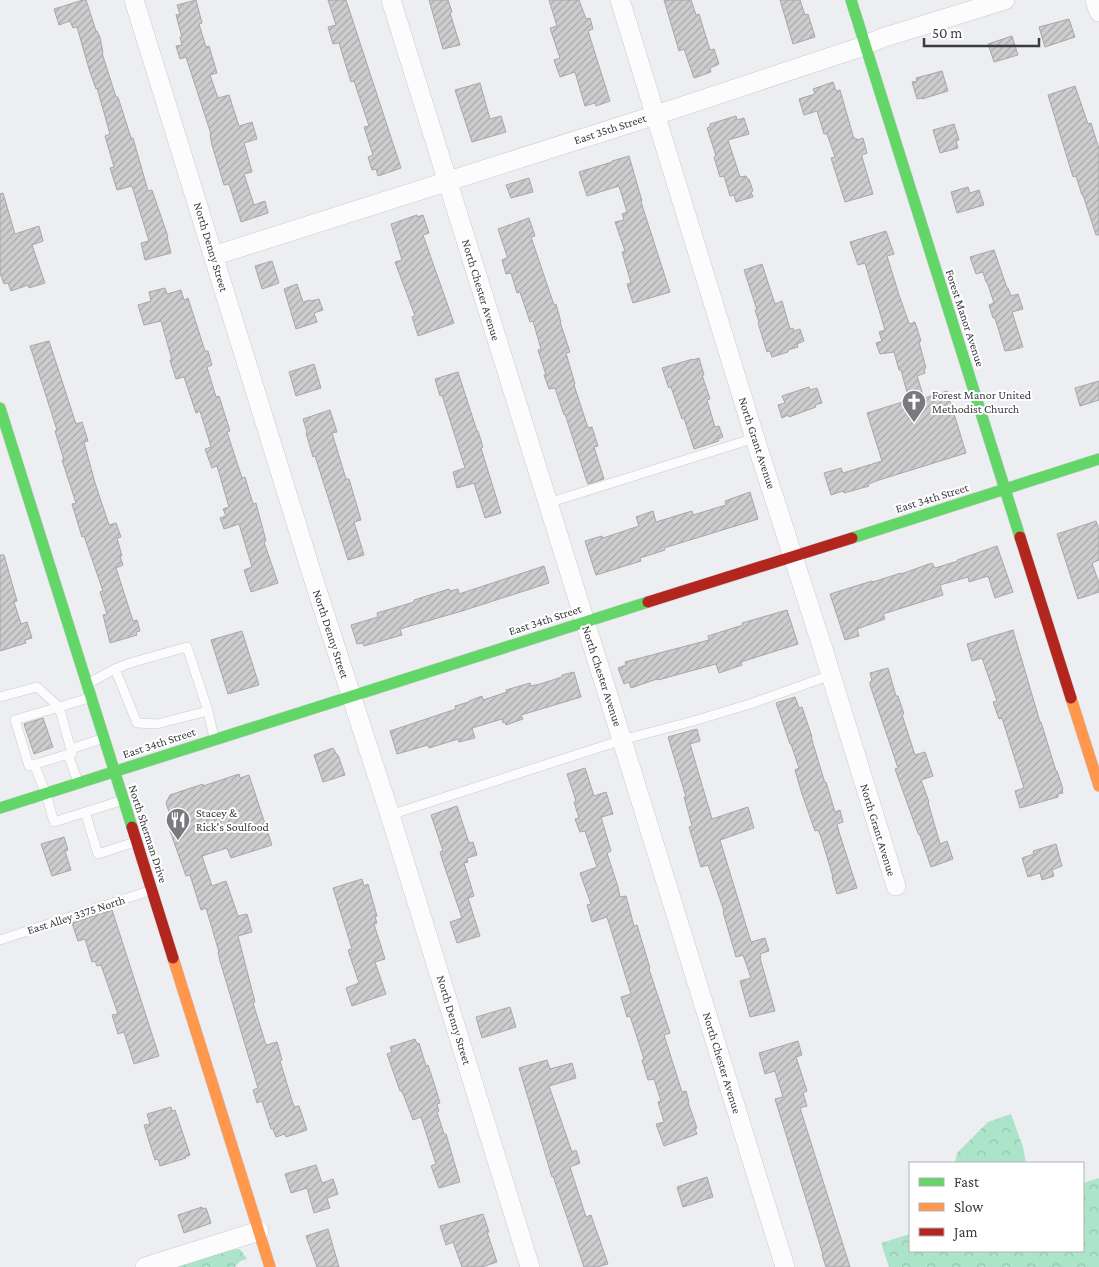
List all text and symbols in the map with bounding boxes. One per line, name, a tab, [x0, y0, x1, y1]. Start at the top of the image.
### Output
scale bar	[924, 15, 1039, 47]
text: 50 m	[932, 25, 962, 41]
street label: East 35th Street	[572, 110, 649, 147]
street label: North Denny Street	[191, 201, 232, 294]
street label: North Chester Avenue	[459, 238, 503, 342]
street label: Forest Manor Avenue	[943, 268, 987, 368]
place label: Forest Manor United Methodist Church	[932, 388, 1032, 416]
church icon: Forest Manor United Methodist Church	[901, 389, 927, 423]
street label: North Grant Avenue	[736, 395, 778, 491]
street label: East 34th Street	[894, 480, 971, 516]
street label: North Denny Street	[310, 588, 352, 681]
street label: East 34th Street	[507, 601, 584, 638]
street label: North Chester Avenue	[579, 624, 625, 728]
street label: East 34th Street	[121, 724, 198, 761]
street label: North Grant Avenue	[857, 782, 899, 878]
street label: North Sherman Drive	[126, 783, 170, 885]
place label: Stacey & Rick's Soulfood	[196, 806, 270, 834]
restaurant icon: Stacey & Rick's Soulfood	[165, 807, 191, 841]
street label: East Alley 3375 North	[25, 892, 127, 937]
street label: North Denny Street	[434, 974, 475, 1067]
street label: North Chester Avenue	[700, 1011, 744, 1115]
legend	[909, 1162, 1084, 1252]
text: Fast	[954, 1174, 980, 1190]
text: Slow	[954, 1199, 984, 1215]
text: Jam	[952, 1224, 977, 1241]

